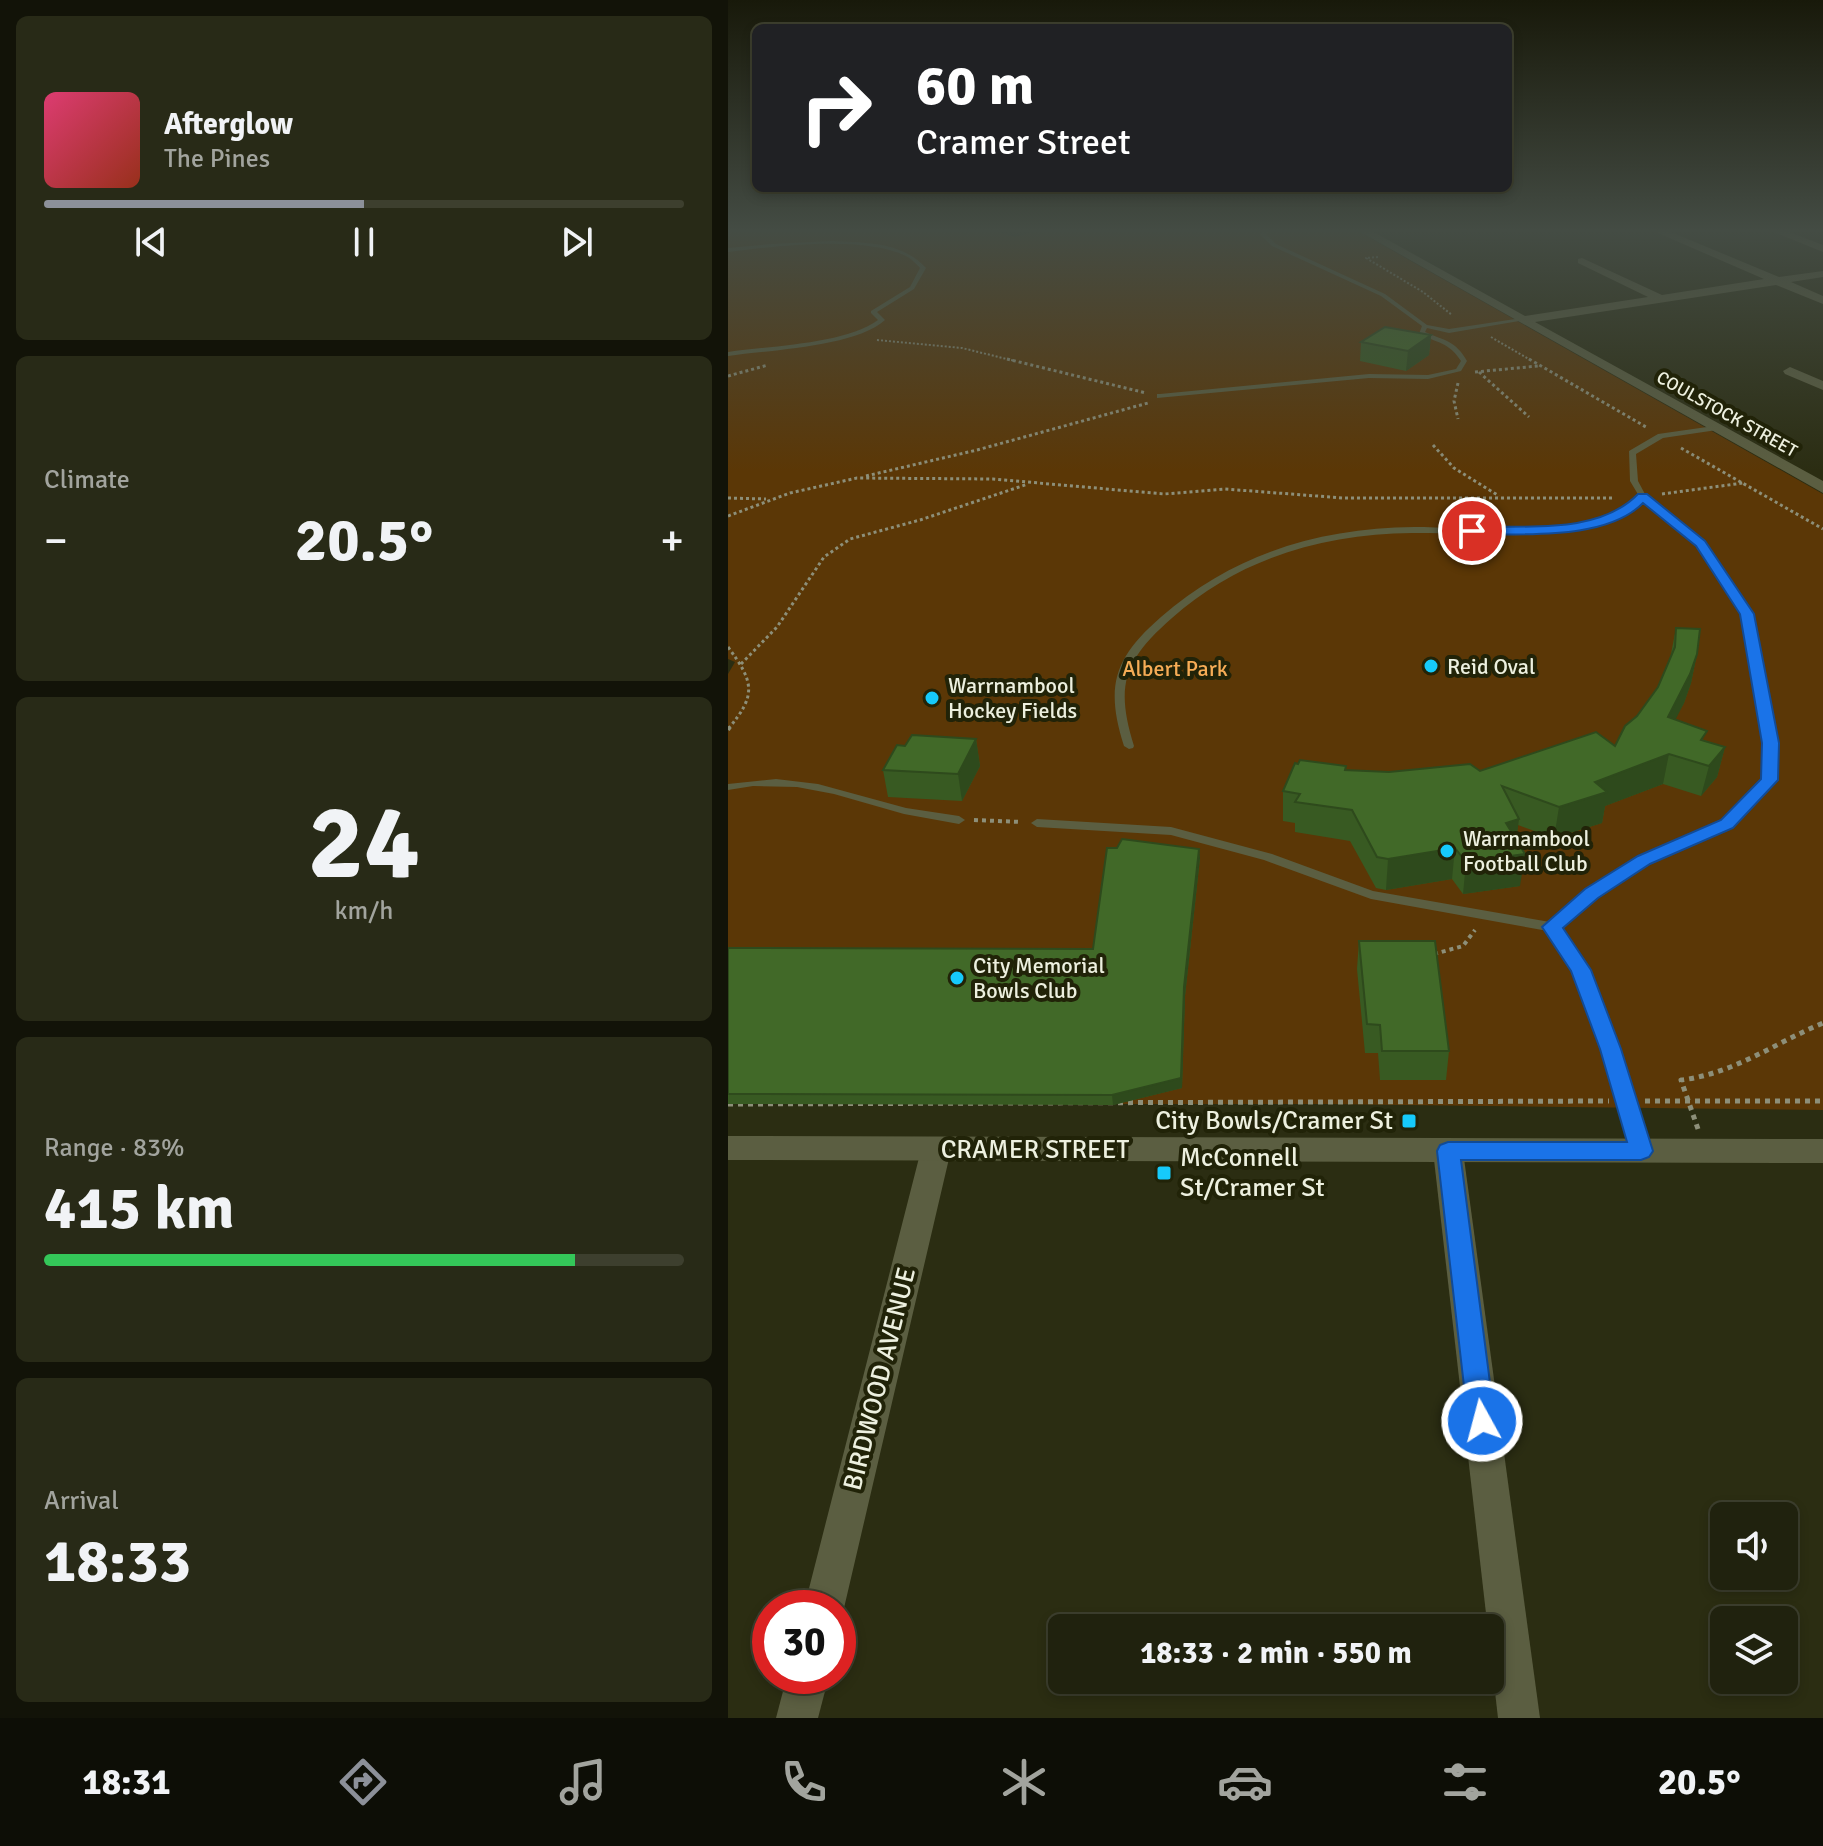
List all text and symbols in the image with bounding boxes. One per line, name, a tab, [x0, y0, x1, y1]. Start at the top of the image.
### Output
text: 60 m	[916, 51, 1034, 120]
icon: right	[784, 56, 888, 160]
text: Afterglow	[164, 106, 293, 143]
text: Cramer Street	[916, 120, 1131, 165]
text: The Pines	[164, 143, 270, 175]
icon: previous	[129, 220, 173, 264]
icon: pause	[342, 220, 386, 264]
icon: next	[555, 220, 599, 264]
street label: COULSTOCK STREET	[1653, 366, 1801, 462]
text: Climate	[44, 464, 130, 496]
pin	[1438, 497, 1506, 565]
text: 20.5°	[295, 504, 433, 578]
icon: arrive	[1450, 509, 1494, 553]
text: −	[44, 514, 68, 568]
text: +	[660, 514, 684, 568]
place label: Reid Oval	[1447, 653, 1535, 680]
park label: Albert Park	[1122, 655, 1228, 682]
marker: Reid Oval	[1422, 657, 1440, 675]
place label: Warrnambool Hockey Fields	[948, 672, 1077, 724]
marker: Warrnambool Hockey Fields	[923, 689, 941, 707]
text: 24	[308, 779, 420, 907]
place label: Warrnambool Football Club	[1463, 825, 1590, 877]
marker: Warrnambool Football Club	[1438, 842, 1456, 860]
text: km/h	[335, 895, 393, 927]
place label: City Memorial Bowls Club	[973, 952, 1105, 1004]
marker: City Memorial Bowls Club	[948, 969, 966, 987]
place label: City Bowls/Cramer St	[1155, 1105, 1393, 1137]
marker: City Bowls/Cramer St	[1400, 1112, 1418, 1130]
text: Range · 83%	[44, 1132, 185, 1164]
street label: CRAMER STREET	[941, 1134, 1130, 1166]
place label: McConnell St/Cramer St	[1180, 1142, 1325, 1204]
marker: McConnell St/Cramer St	[1155, 1164, 1173, 1182]
text: 415 km	[44, 1172, 234, 1246]
street label: BIRDWOOD AVENUE	[837, 1264, 923, 1494]
position arrow	[1440, 1379, 1524, 1463]
text: Arrival	[44, 1485, 119, 1517]
map controls	[1710, 1502, 1798, 1694]
button: sound	[1710, 1502, 1798, 1590]
text: 18:33	[44, 1525, 191, 1599]
speed limit sign: 30	[752, 1590, 856, 1694]
button: layers	[1710, 1606, 1798, 1694]
text: 18:33 · 2 min · 550 m	[1140, 1635, 1412, 1672]
icon: directions	[335, 1754, 391, 1810]
icon: music	[555, 1754, 611, 1810]
icon: phone	[776, 1754, 832, 1810]
icon: climate	[996, 1754, 1052, 1810]
icon: car	[1217, 1754, 1273, 1810]
icon: filters	[1437, 1754, 1493, 1810]
text: 18:31	[82, 1760, 171, 1805]
text: 20.5°	[1658, 1760, 1741, 1805]

